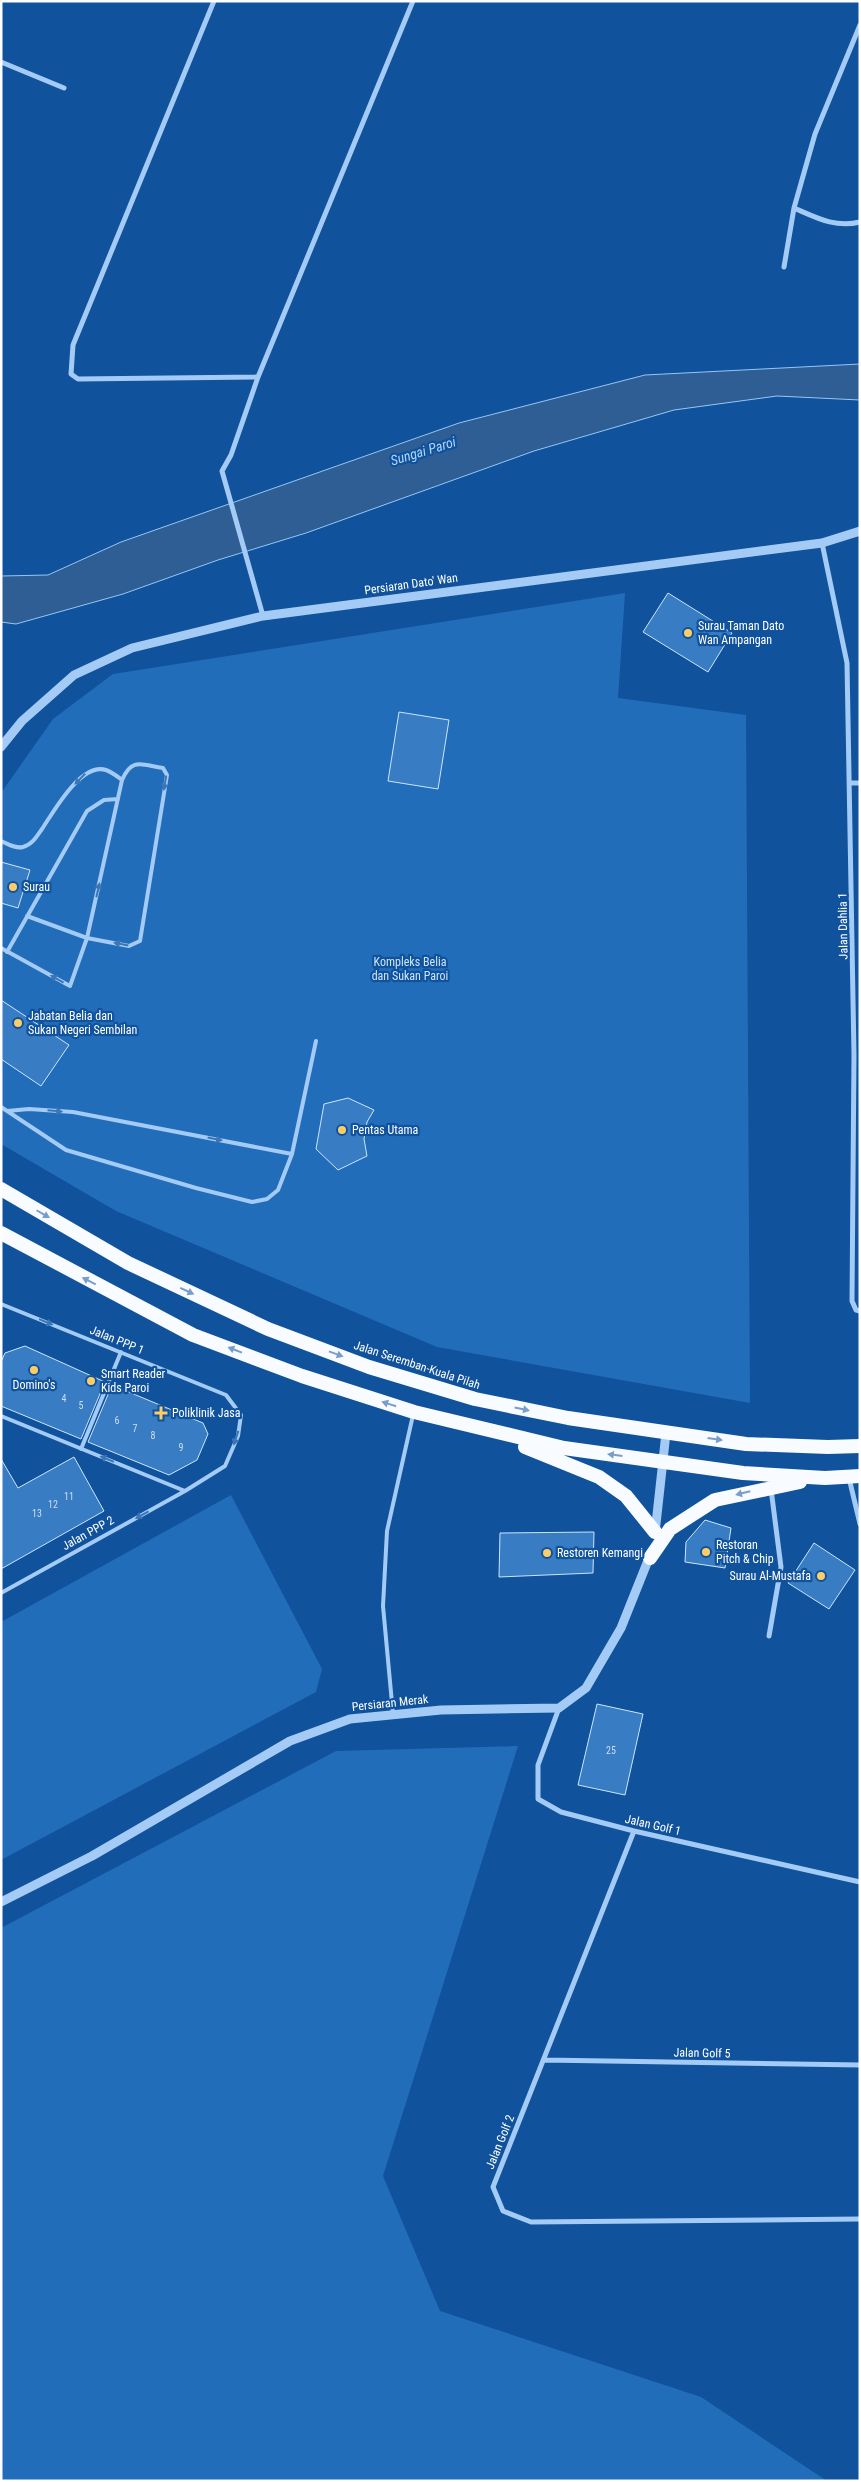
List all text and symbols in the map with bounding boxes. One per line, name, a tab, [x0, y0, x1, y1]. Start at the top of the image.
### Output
water label: Sungai Paroi	[388, 433, 458, 469]
street label: Persiaran Dato' Wan	[363, 570, 459, 597]
place label: Surau Taman Dato Wan Ampangan	[698, 619, 784, 647]
marker: Surau Taman Dato Wan Ampangan	[682, 627, 694, 639]
one-way arrow	[74, 773, 86, 785]
one-way arrow	[161, 776, 169, 792]
place label: Surau	[23, 880, 50, 894]
marker: Surau	[7, 881, 19, 893]
one-way arrow	[94, 883, 102, 898]
street label: Jalan Dahlia 1	[835, 892, 851, 960]
one-way arrow	[112, 940, 128, 948]
park label: Kompleks Belia dan Sukan Paroi	[372, 955, 448, 983]
one-way arrow	[51, 975, 64, 984]
place label: Jabatan Belia dan Sukan Negeri Sembilan	[28, 1009, 138, 1037]
marker: Jabatan Belia dan Sukan Negeri Sembilan	[12, 1017, 24, 1029]
one-way arrow	[47, 1107, 63, 1115]
place label: Pentas Utama	[352, 1123, 419, 1137]
marker: Pentas Utama	[336, 1124, 348, 1136]
one-way arrow	[207, 1135, 223, 1143]
one-way arrow	[36, 1210, 51, 1218]
one-way arrow	[82, 1277, 96, 1285]
one-way arrow	[179, 1286, 194, 1295]
one-way arrow	[39, 1319, 54, 1327]
street label: Jalan PPP 1	[88, 1323, 146, 1357]
street label: Jalan Seremban-Kuala Pilah	[352, 1338, 482, 1392]
one-way arrow	[228, 1346, 242, 1354]
one-way arrow	[329, 1350, 344, 1358]
marker: Domino's	[28, 1364, 40, 1376]
place label: Smart Reader Kids Paroi	[101, 1367, 166, 1395]
marker: Smart Reader Kids Paroi	[85, 1375, 97, 1387]
place label: Domino's	[13, 1378, 55, 1392]
house number: 4	[62, 1393, 67, 1404]
one-way arrow	[381, 1399, 396, 1407]
house number: 5	[79, 1400, 84, 1411]
one-way arrow	[515, 1405, 530, 1413]
marker: Poliklinik Jasa	[154, 1406, 168, 1420]
place label: Poliklinik Jasa	[172, 1406, 241, 1420]
house number: 6	[115, 1415, 120, 1426]
house number: 7	[133, 1423, 138, 1434]
house number: 8	[151, 1430, 156, 1441]
one-way arrow	[232, 1431, 239, 1446]
one-way arrow	[707, 1436, 723, 1444]
house number: 9	[179, 1442, 184, 1453]
one-way arrow	[607, 1451, 623, 1459]
one-way arrow	[100, 1455, 114, 1463]
one-way arrow	[735, 1489, 750, 1497]
house number: 11	[64, 1491, 74, 1502]
house number: 12	[48, 1499, 58, 1510]
house number: 13	[32, 1508, 42, 1519]
one-way arrow	[136, 1510, 149, 1519]
street label: Jalan PPP 2	[60, 1513, 116, 1553]
place label: Restoran Pitch & Chip	[716, 1538, 774, 1566]
place label: Restoren Kemangi	[557, 1546, 643, 1560]
marker: Restoran Pitch & Chip	[700, 1546, 712, 1558]
marker: Restoren Kemangi	[541, 1547, 553, 1559]
place label: Surau Al-Mustafa	[729, 1569, 811, 1583]
marker: Surau Al-Mustafa	[815, 1570, 827, 1582]
street label: Persiaran Merak	[351, 1692, 430, 1714]
house number: 25	[606, 1745, 616, 1756]
street label: Jalan Golf 1	[624, 1812, 682, 1838]
street label: Jalan Golf 5	[673, 2046, 731, 2060]
street label: Jalan Golf 2	[483, 2113, 517, 2171]

